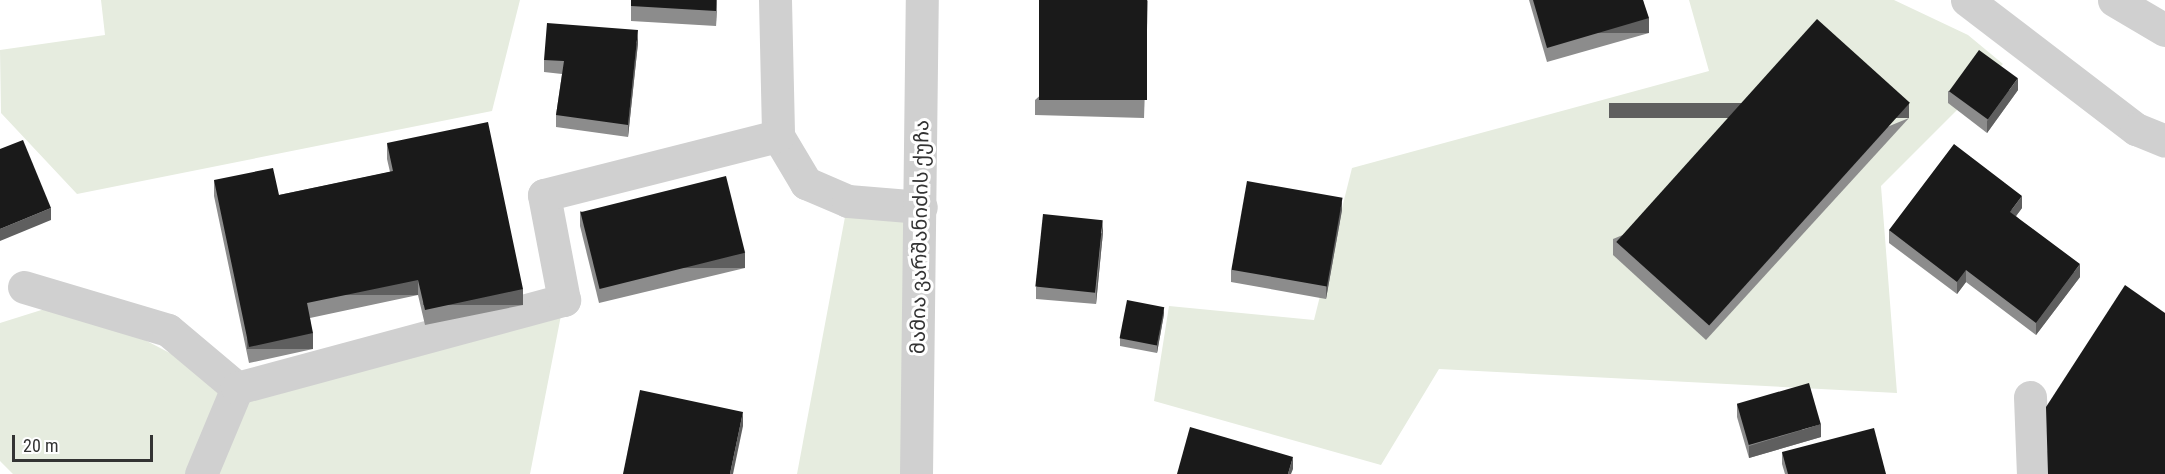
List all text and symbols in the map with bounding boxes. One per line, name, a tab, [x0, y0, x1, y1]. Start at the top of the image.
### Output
street label: მამია ვარშანიძის ქუჩა	[906, 120, 934, 354]
scale bar	[15, 423, 156, 461]
text: 20 m	[23, 435, 58, 456]

